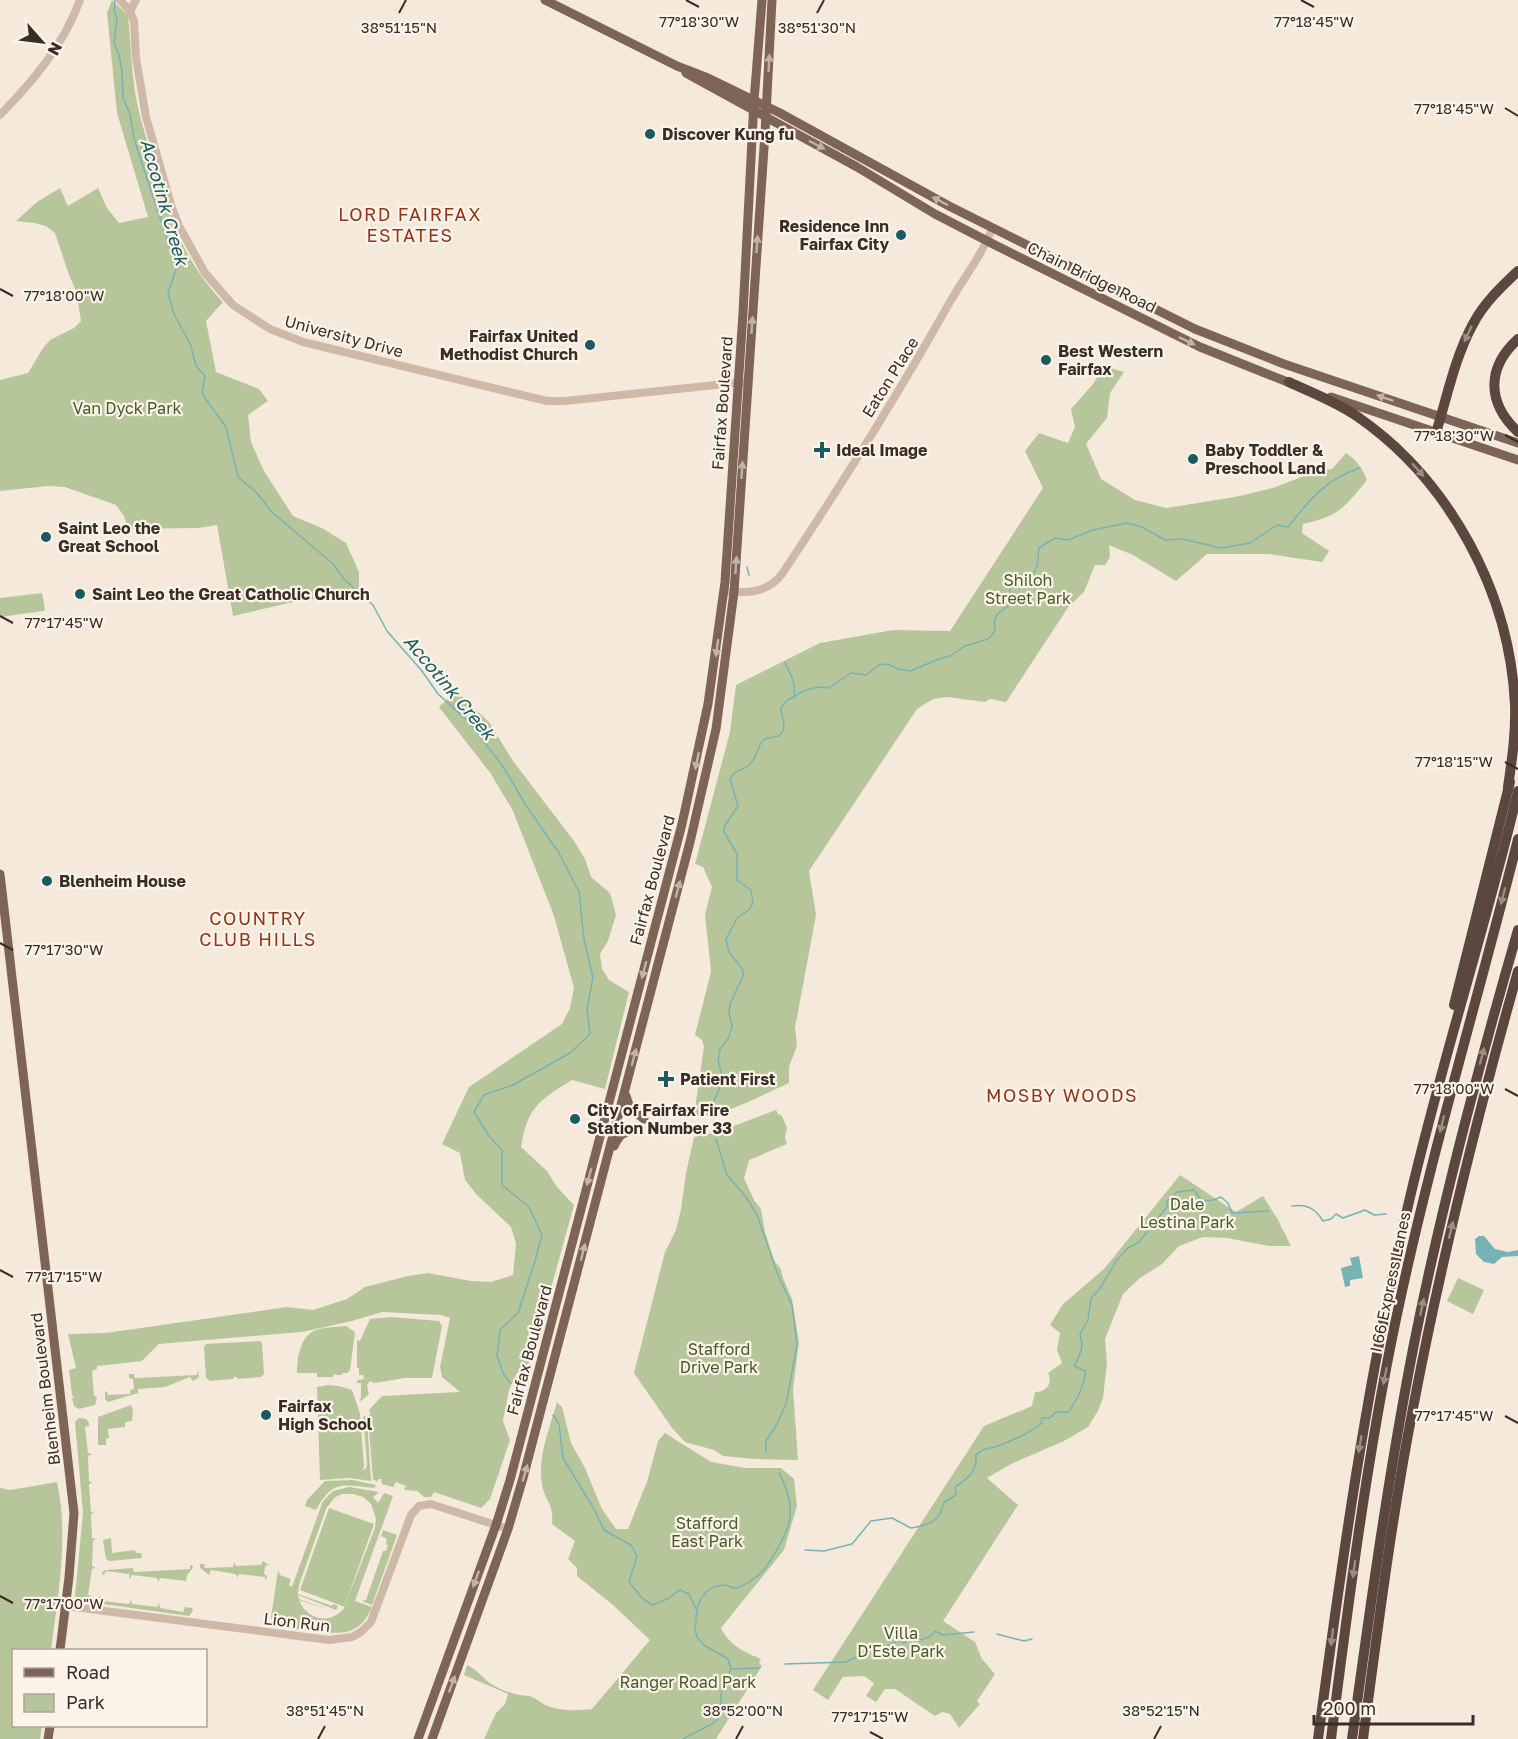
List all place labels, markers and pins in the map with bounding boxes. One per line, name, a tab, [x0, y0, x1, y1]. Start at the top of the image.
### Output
place label: Discover Kung fu	[662, 124, 794, 144]
marker: Discover Kung fu	[643, 127, 657, 141]
place label: Residence Inn Fairfax City	[779, 216, 889, 254]
marker: Residence Inn Fairfax City	[894, 228, 908, 242]
place label: Fairfax United Methodist Church	[440, 326, 578, 364]
marker: Fairfax United Methodist Church	[583, 338, 597, 352]
place label: Best Western Fairfax	[1058, 341, 1163, 379]
marker: Best Western Fairfax	[1039, 353, 1053, 367]
place label: Ideal Image	[836, 440, 927, 460]
place label: Baby Toddler & Preschool Land	[1205, 440, 1326, 478]
marker: Ideal Image	[813, 441, 831, 459]
marker: Baby Toddler & Preschool Land	[1186, 452, 1200, 466]
place label: Saint Leo the Great School	[58, 518, 160, 556]
marker: Saint Leo the Great School	[39, 530, 53, 544]
place label: Saint Leo the Great Catholic Church	[92, 584, 370, 604]
marker: Saint Leo the Great Catholic Church	[73, 587, 87, 601]
place label: Blenheim House	[59, 871, 186, 891]
marker: Blenheim House	[40, 874, 54, 888]
place label: Patient First	[680, 1069, 776, 1089]
marker: Patient First	[657, 1070, 675, 1088]
place label: City of Fairfax Fire Station Number 33	[587, 1100, 732, 1138]
marker: City of Fairfax Fire Station Number 33	[568, 1112, 582, 1126]
place label: Fairfax High School	[278, 1396, 373, 1434]
marker: Fairfax High School	[259, 1408, 273, 1422]

